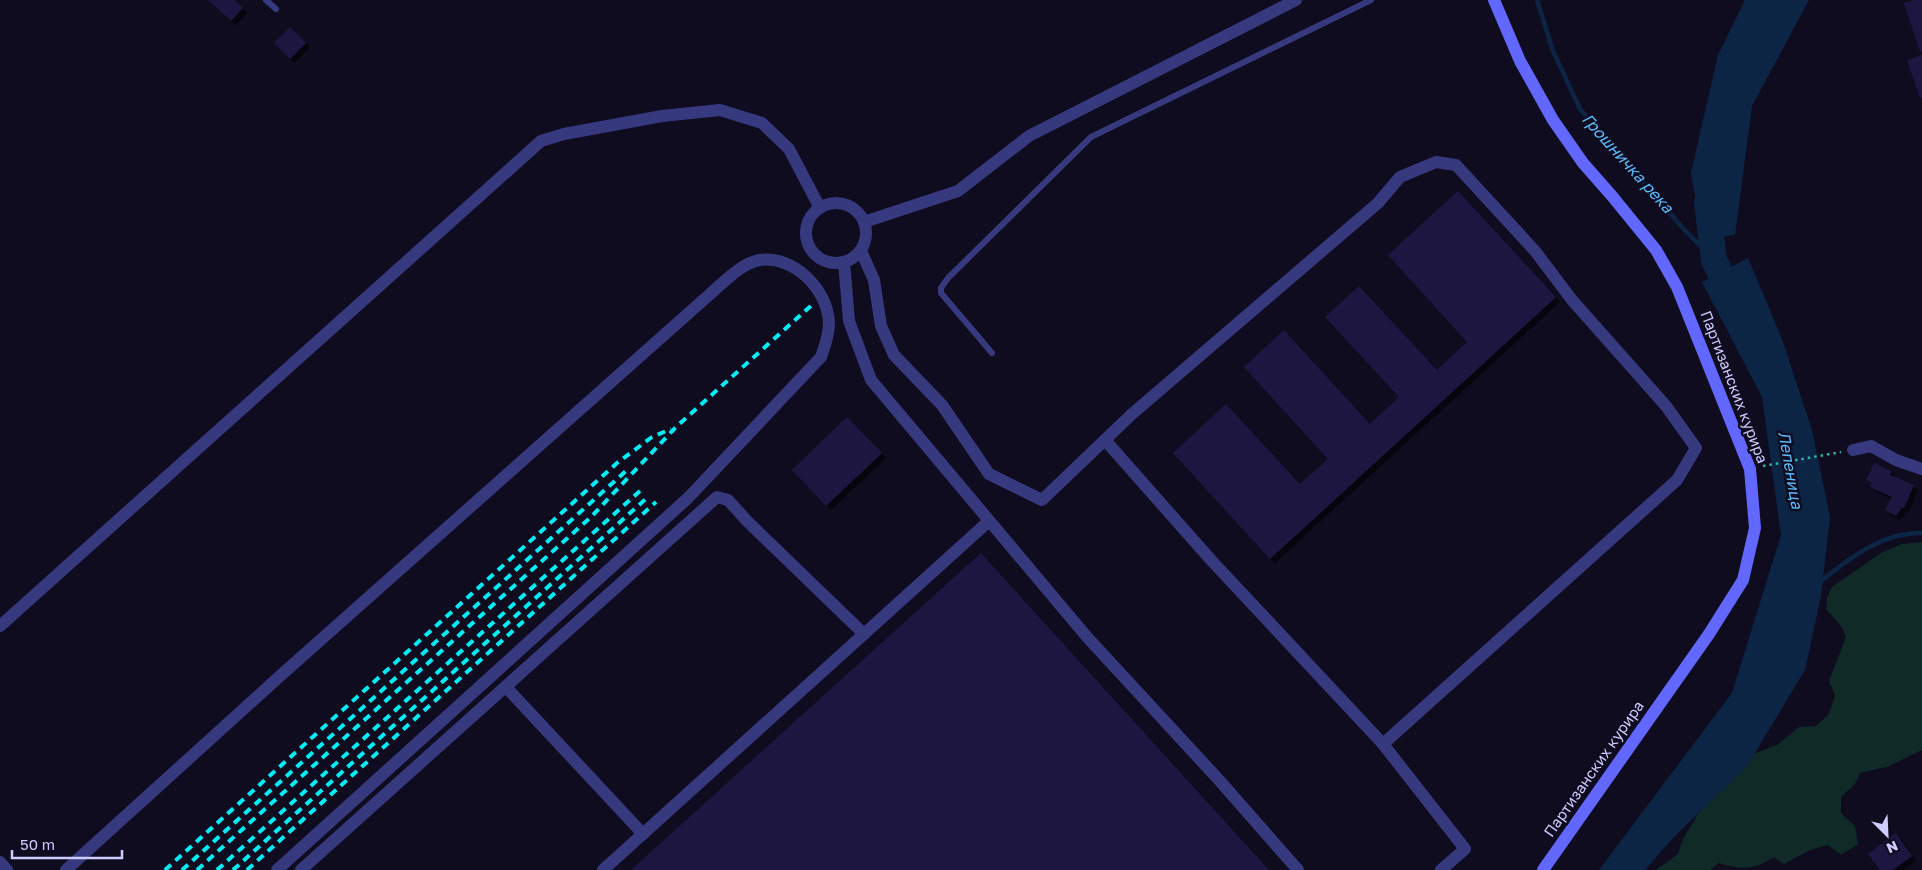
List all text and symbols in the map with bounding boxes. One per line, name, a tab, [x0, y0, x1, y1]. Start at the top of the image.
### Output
water label: Грошничка река	[1578, 109, 1679, 218]
street label: Партизанских курира	[1698, 308, 1772, 465]
water label: Лепеница	[1774, 430, 1808, 511]
street label: Партизанских курира	[1539, 697, 1647, 840]
north arrow	[1862, 810, 1912, 860]
scale bar	[12, 828, 122, 860]
text: 50 m	[20, 835, 55, 853]
text: N	[1884, 837, 1901, 857]

